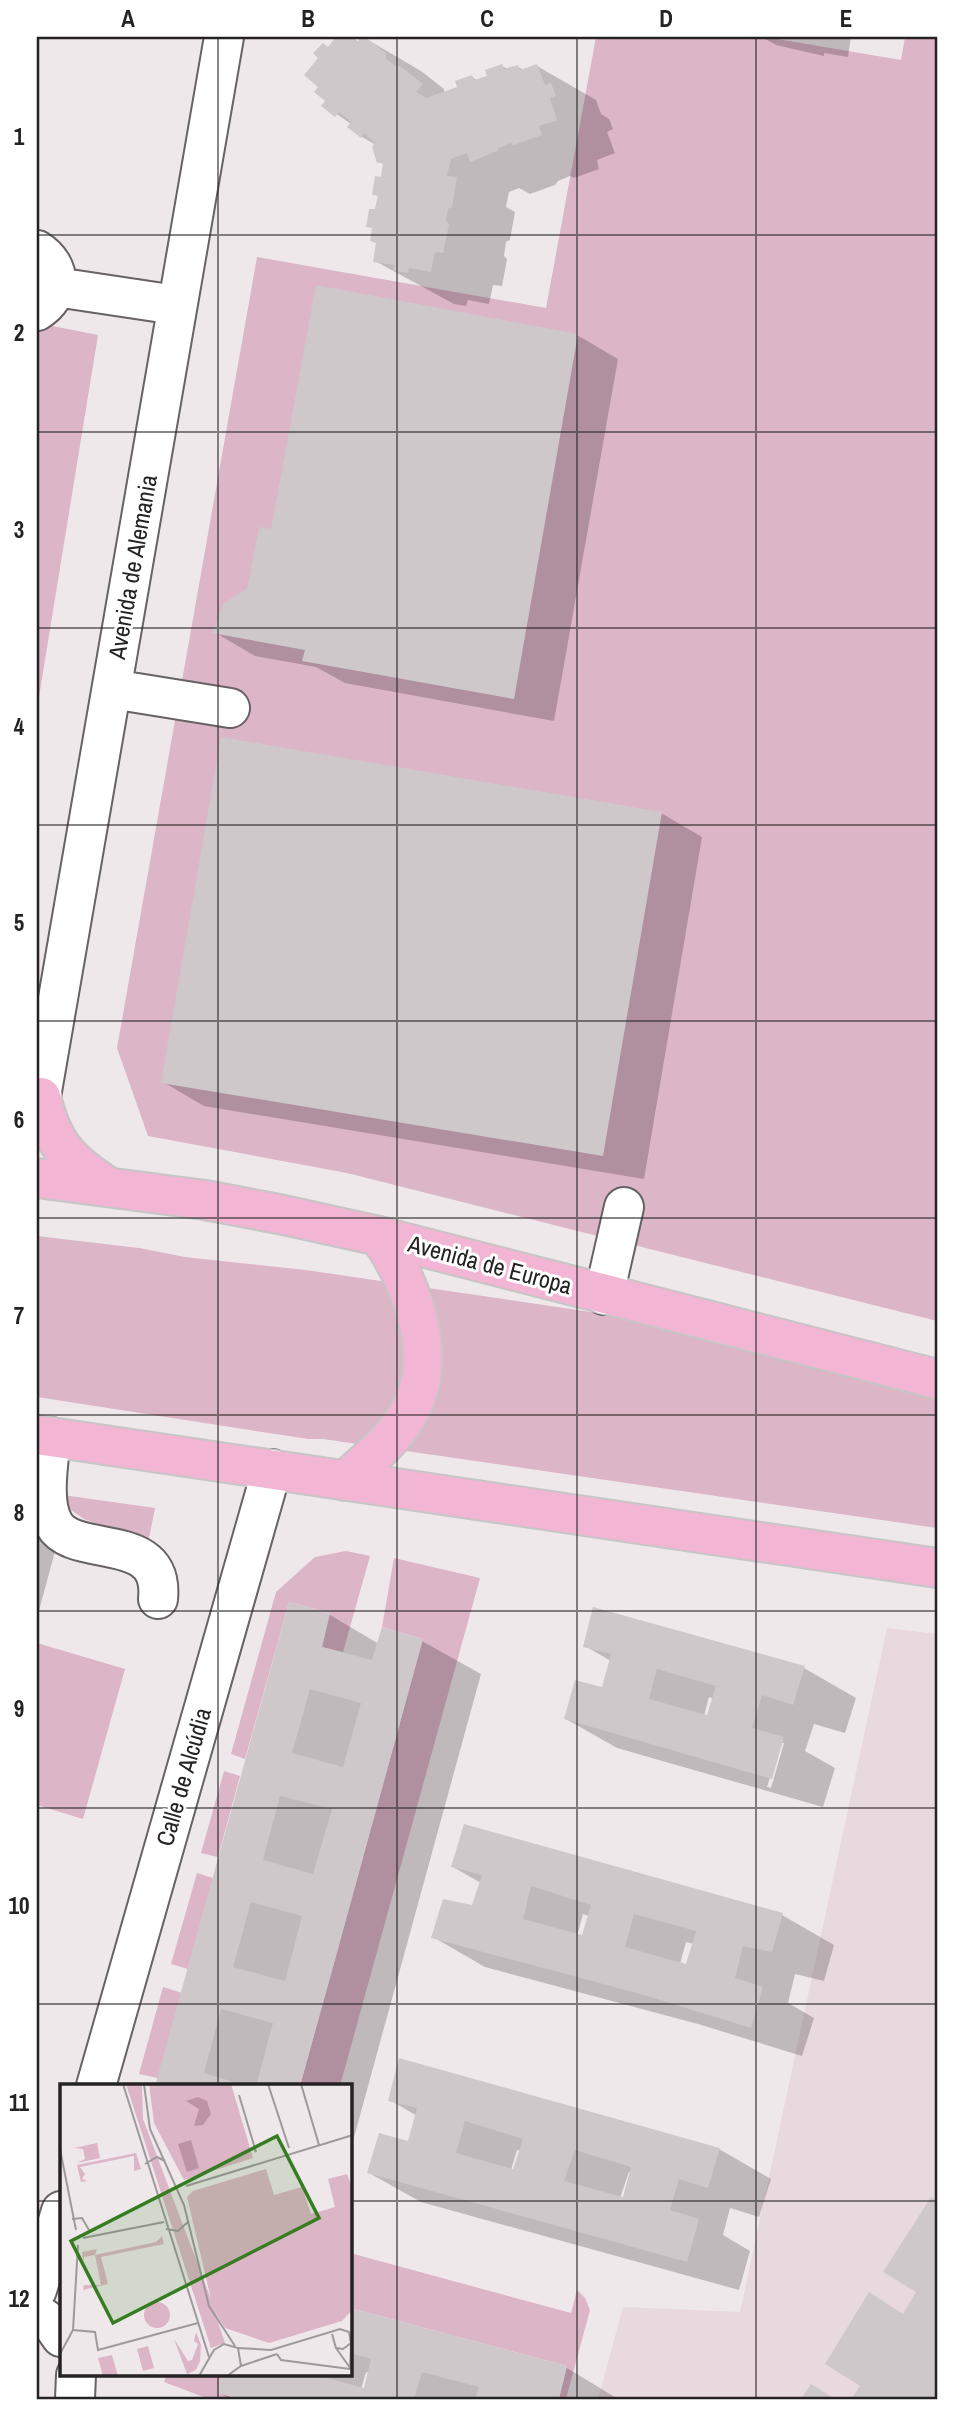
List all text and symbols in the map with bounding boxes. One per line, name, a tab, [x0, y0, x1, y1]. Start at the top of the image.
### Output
text: A	[121, 3, 135, 34]
text: B	[301, 3, 315, 34]
text: C	[480, 3, 494, 34]
text: D	[659, 3, 673, 34]
text: E	[840, 3, 852, 34]
text: 1	[14, 121, 25, 152]
text: 2	[14, 317, 24, 348]
street label: Avenida de Alemania	[100, 472, 164, 663]
text: 3	[14, 514, 24, 545]
text: 4	[14, 711, 25, 742]
text: 5	[14, 907, 24, 938]
text: 6	[14, 1104, 24, 1135]
street label: Avenida de Europa	[404, 1227, 576, 1301]
text: 7	[14, 1300, 24, 1331]
text: 8	[14, 1497, 24, 1528]
text: 9	[14, 1693, 24, 1724]
street label: Calle de Alcúdia	[148, 1704, 218, 1849]
text: 10	[9, 1890, 29, 1921]
inset map	[60, 2084, 352, 2376]
text: 11	[9, 2087, 29, 2118]
text: 12	[9, 2283, 29, 2314]

